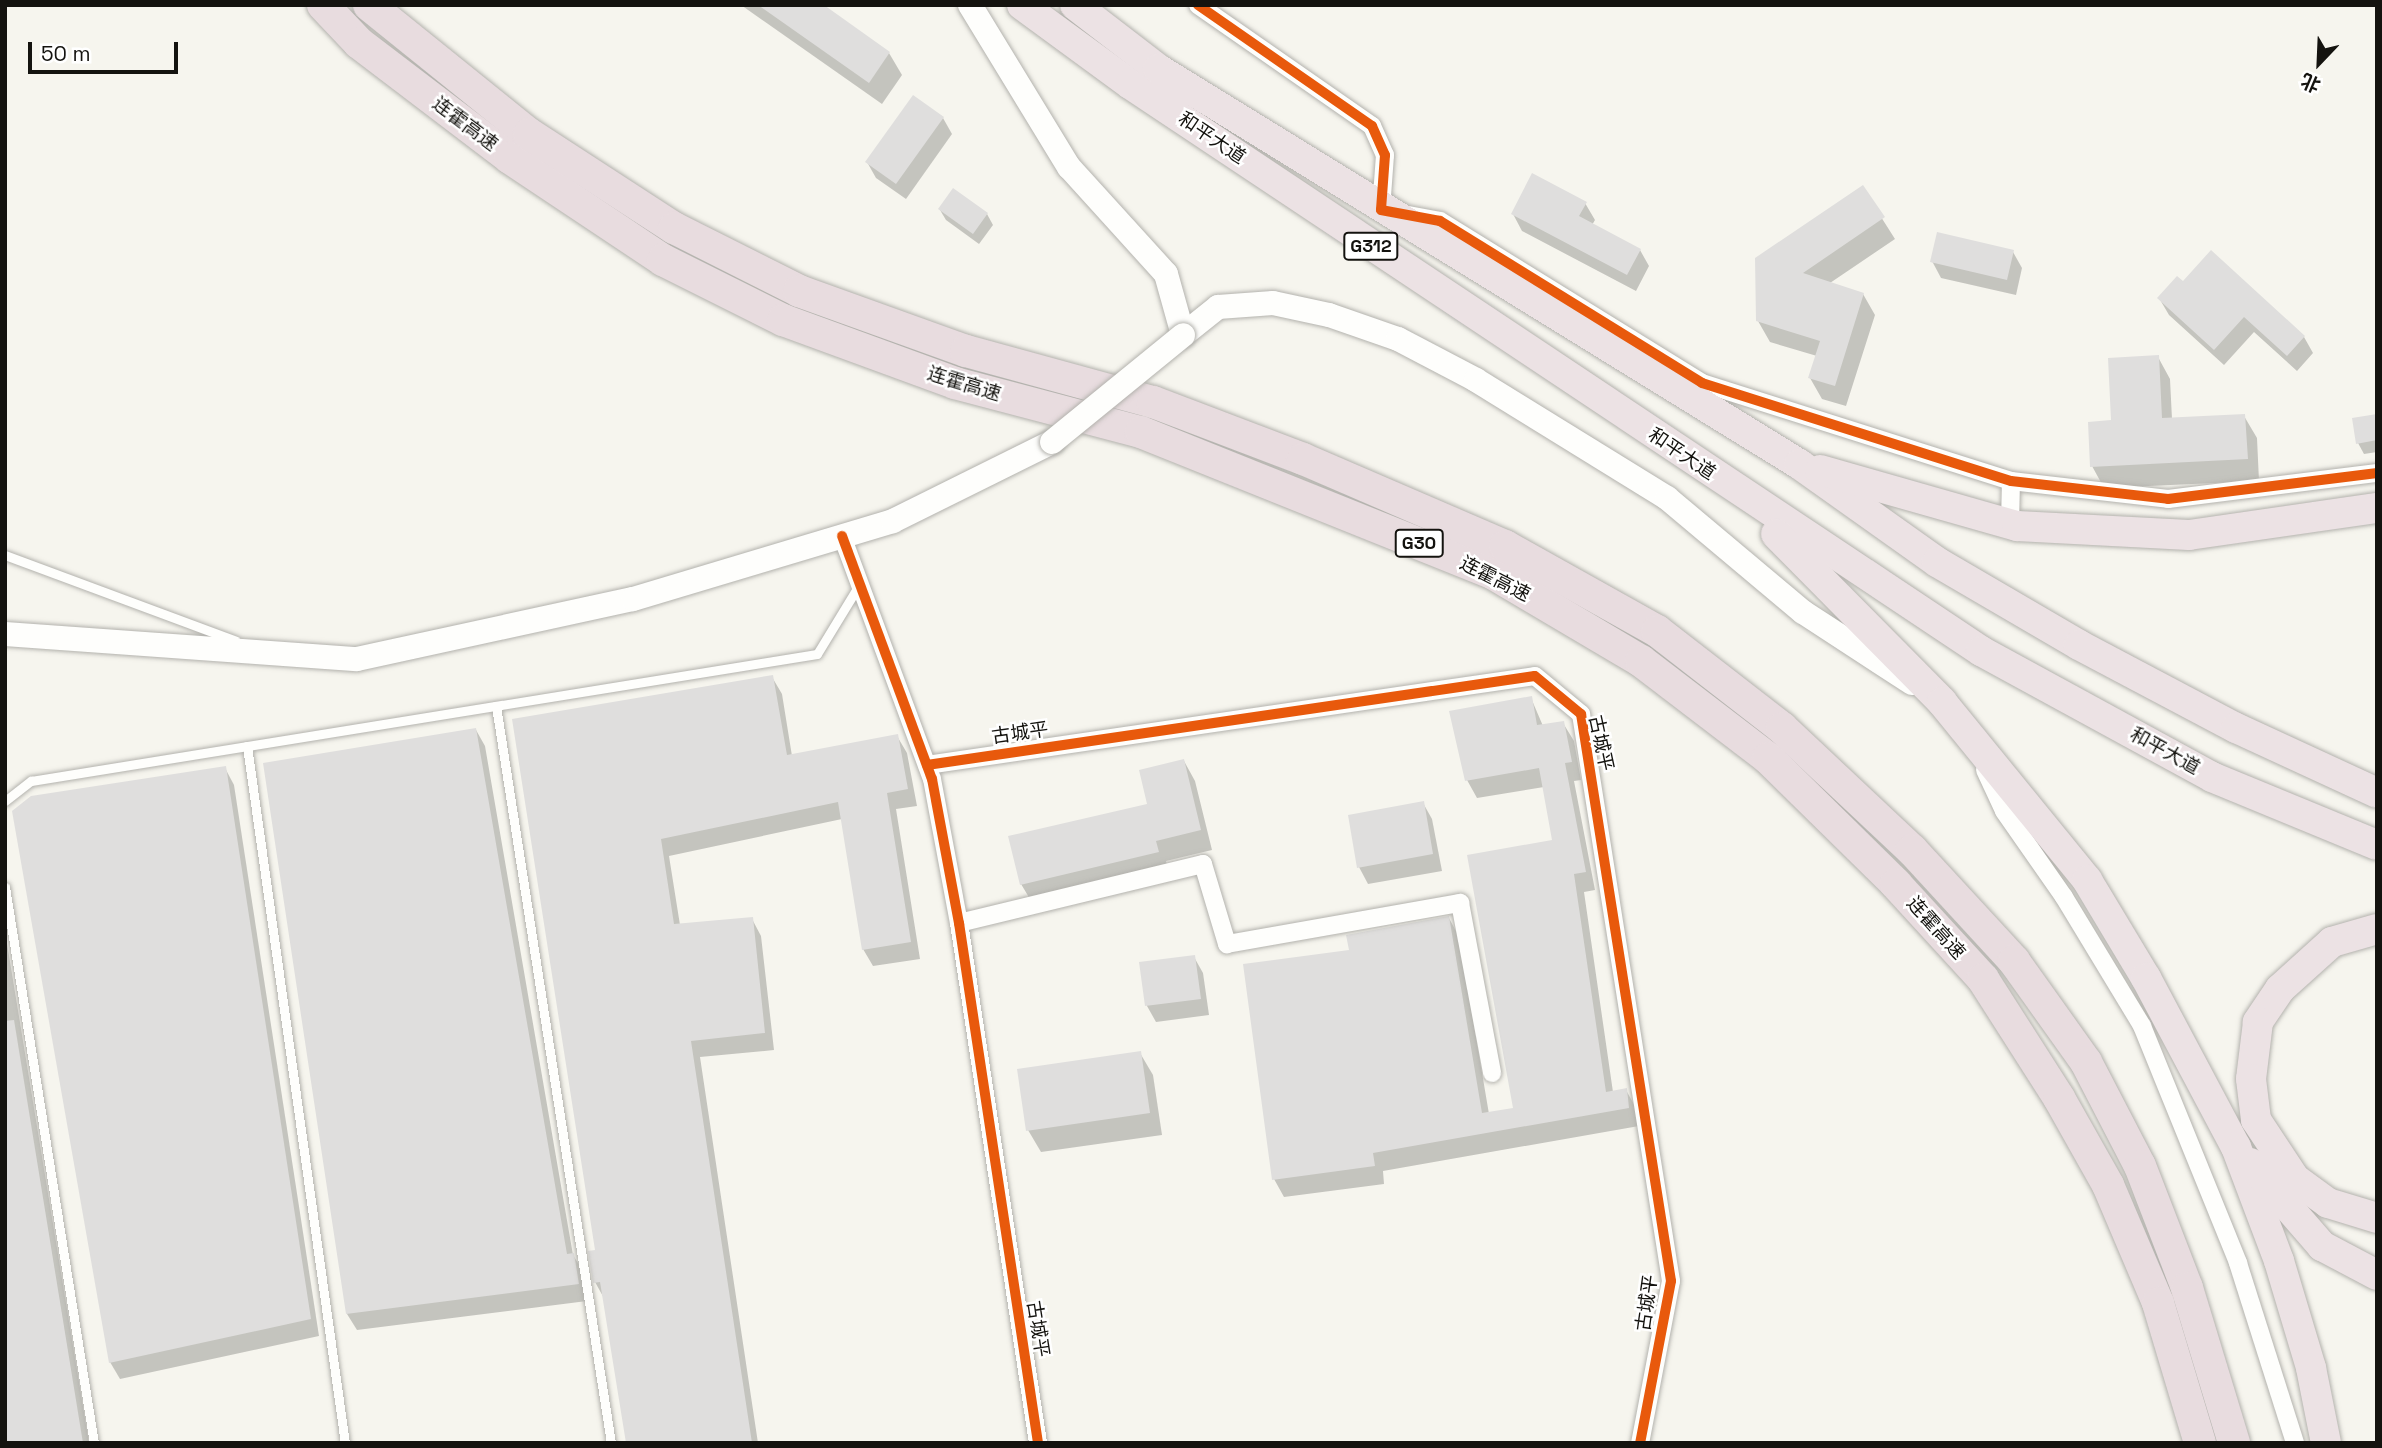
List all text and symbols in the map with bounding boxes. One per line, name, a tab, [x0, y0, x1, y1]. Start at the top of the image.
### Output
scale bar	[32, 28, 182, 72]
north arrow	[2284, 28, 2354, 98]
text: 50 m	[41, 40, 91, 67]
text: 北	[2297, 68, 2324, 98]
street label: 连霍高速	[428, 92, 502, 156]
street label: 和平大道	[1174, 107, 1250, 169]
road number: G312	[1343, 232, 1399, 260]
street label: 连霍高速	[924, 362, 1004, 406]
street label: 和平大道	[1644, 423, 1720, 485]
road number: G30	[1394, 528, 1444, 558]
street label: 连霍高速	[1456, 552, 1534, 606]
street label: 古城平	[1584, 713, 1618, 773]
street label: 古城平	[990, 718, 1050, 748]
street label: 和平大道	[2126, 723, 2204, 779]
street label: 连霍高速	[1902, 892, 1970, 964]
street label: 古城平	[1632, 1273, 1662, 1333]
street label: 古城平	[1022, 1299, 1054, 1359]

